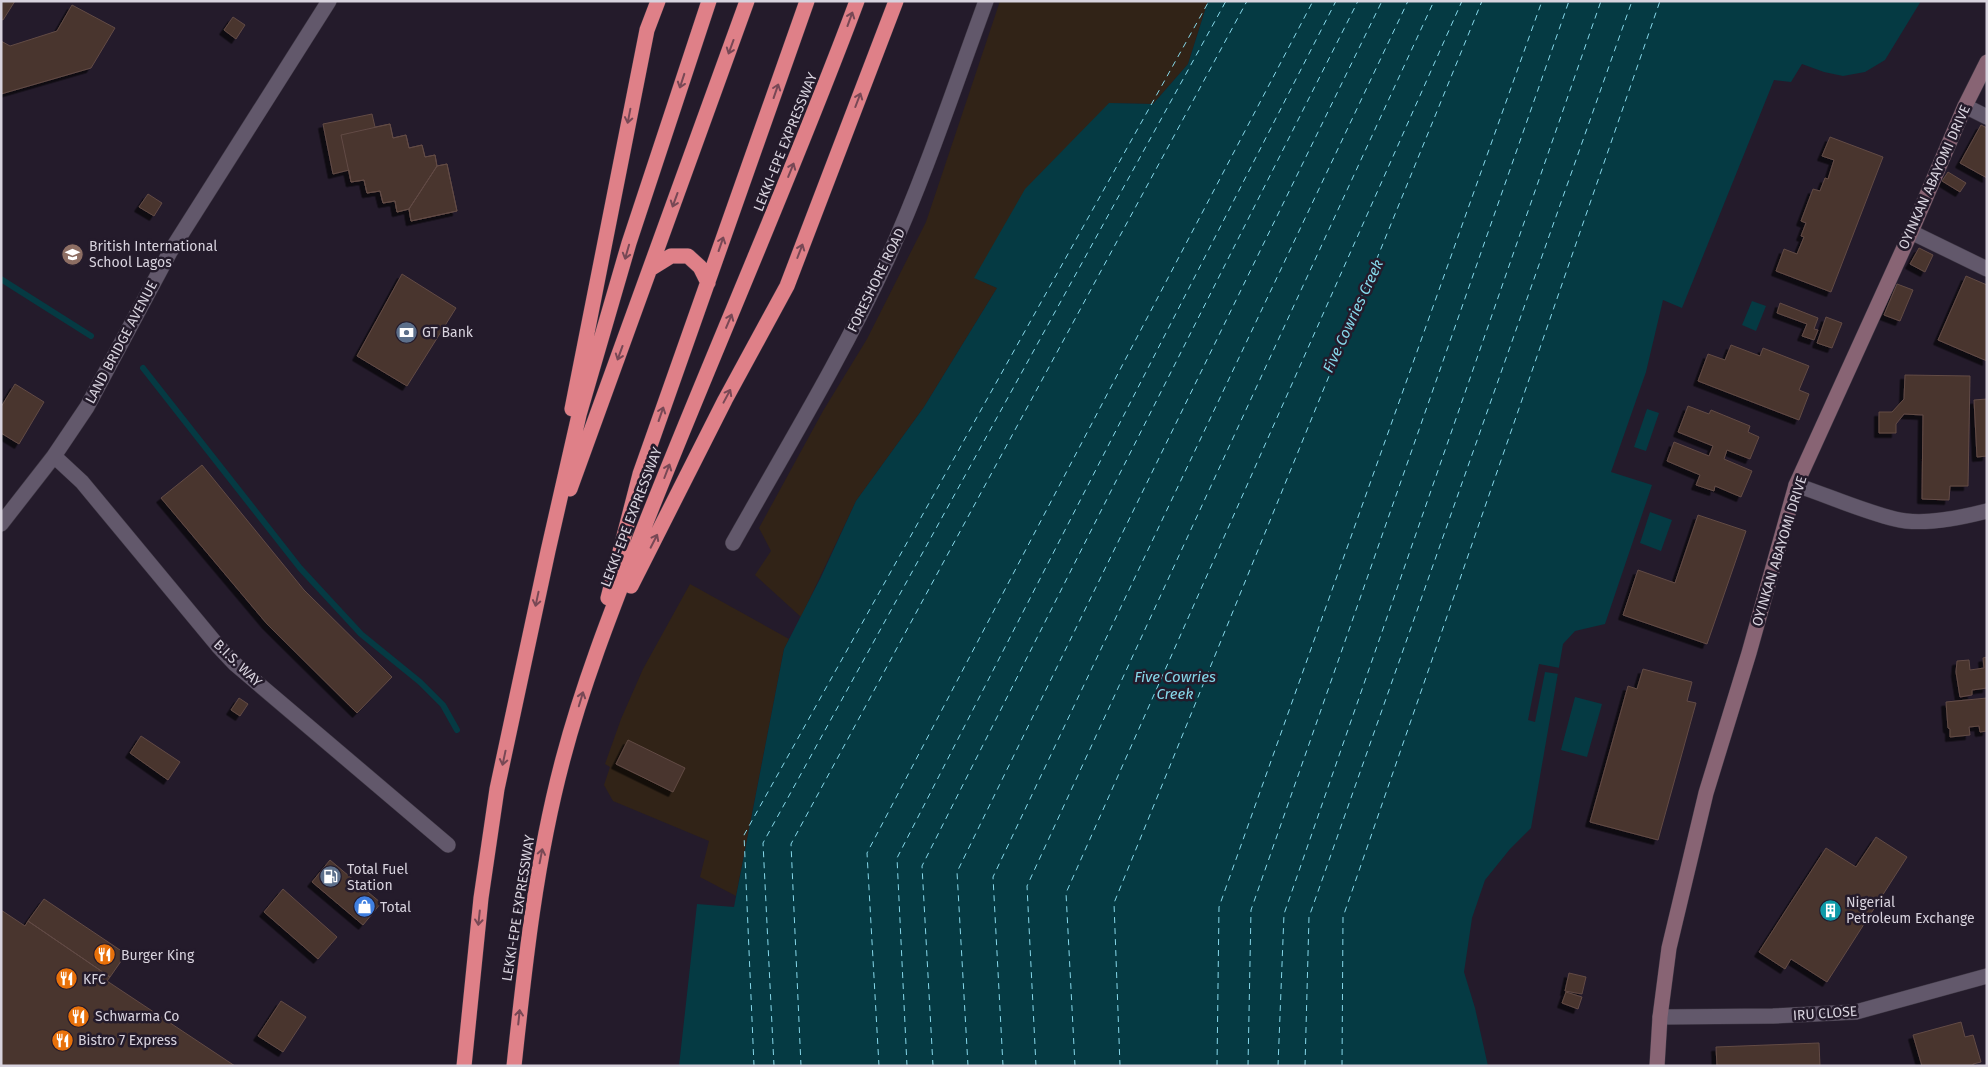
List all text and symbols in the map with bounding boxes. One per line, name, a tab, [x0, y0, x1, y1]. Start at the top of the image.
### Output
one-way arrow	[846, 12, 855, 27]
one-way arrow	[726, 39, 735, 54]
street label: LEKKI-EPE EXPRESSWAY	[750, 70, 821, 214]
one-way arrow	[677, 72, 686, 88]
one-way arrow	[771, 83, 781, 99]
one-way arrow	[854, 92, 863, 108]
street label: OYINKAN ABAYOMI DRIVE	[1895, 102, 1974, 252]
one-way arrow	[624, 108, 634, 124]
one-way arrow	[787, 163, 797, 178]
one-way arrow	[670, 192, 679, 207]
street label: FORESHORE ROAD	[844, 225, 909, 335]
one-way arrow	[717, 236, 727, 252]
place label: British International School Lagos	[89, 238, 217, 271]
school or university icon: British International School Lagos	[61, 242, 85, 266]
one-way arrow	[621, 243, 631, 259]
one-way arrow	[796, 244, 805, 260]
water label: Five Cowries Creek	[1319, 257, 1387, 375]
street label: LAND BRIDGE AVENUE	[82, 278, 161, 407]
one-way arrow	[725, 314, 735, 329]
bank icon: GT Bank	[394, 320, 418, 344]
place label: GT Bank	[422, 324, 474, 341]
one-way arrow	[615, 344, 624, 360]
one-way arrow	[722, 389, 732, 404]
one-way arrow	[657, 406, 667, 422]
street label: LEKKI-EPE EXPRESSWAY	[597, 445, 666, 589]
one-way arrow	[663, 463, 672, 478]
street label: OYINKAN ABAYOMI DRIVE	[1748, 474, 1810, 628]
one-way arrow	[650, 534, 659, 549]
one-way arrow	[532, 590, 542, 606]
street label: B.I.S. WAY	[210, 636, 266, 691]
water label: Five Cowries Creek	[1134, 668, 1216, 703]
one-way arrow	[576, 691, 586, 707]
one-way arrow	[499, 749, 508, 765]
street label: LEKKI-EPE EXPRESSWAY	[499, 833, 539, 983]
one-way arrow	[537, 849, 547, 865]
place label: Total Fuel Station	[347, 861, 408, 894]
fuel station icon: Total Fuel Station	[319, 865, 343, 889]
place label: Nigerial Petroleum Exchange	[1846, 894, 1975, 927]
shop icon: Total	[352, 895, 376, 919]
building icon: Nigerial Petroleum Exchange	[1818, 898, 1842, 922]
place label: Total	[380, 899, 411, 916]
one-way arrow	[474, 910, 484, 926]
restaurant icon: Burger King	[93, 943, 117, 967]
place label: Burger King	[121, 947, 195, 964]
restaurant icon: KFC	[55, 967, 79, 991]
place label: KFC	[83, 971, 106, 988]
street label: IRU CLOSE	[1792, 1003, 1858, 1024]
restaurant icon: Schwarma Co	[67, 1004, 91, 1028]
place label: Schwarma Co	[95, 1008, 179, 1025]
one-way arrow	[514, 1010, 524, 1026]
restaurant icon: Bistro 7 Express	[50, 1028, 74, 1052]
place label: Bistro 7 Express	[78, 1032, 177, 1049]

